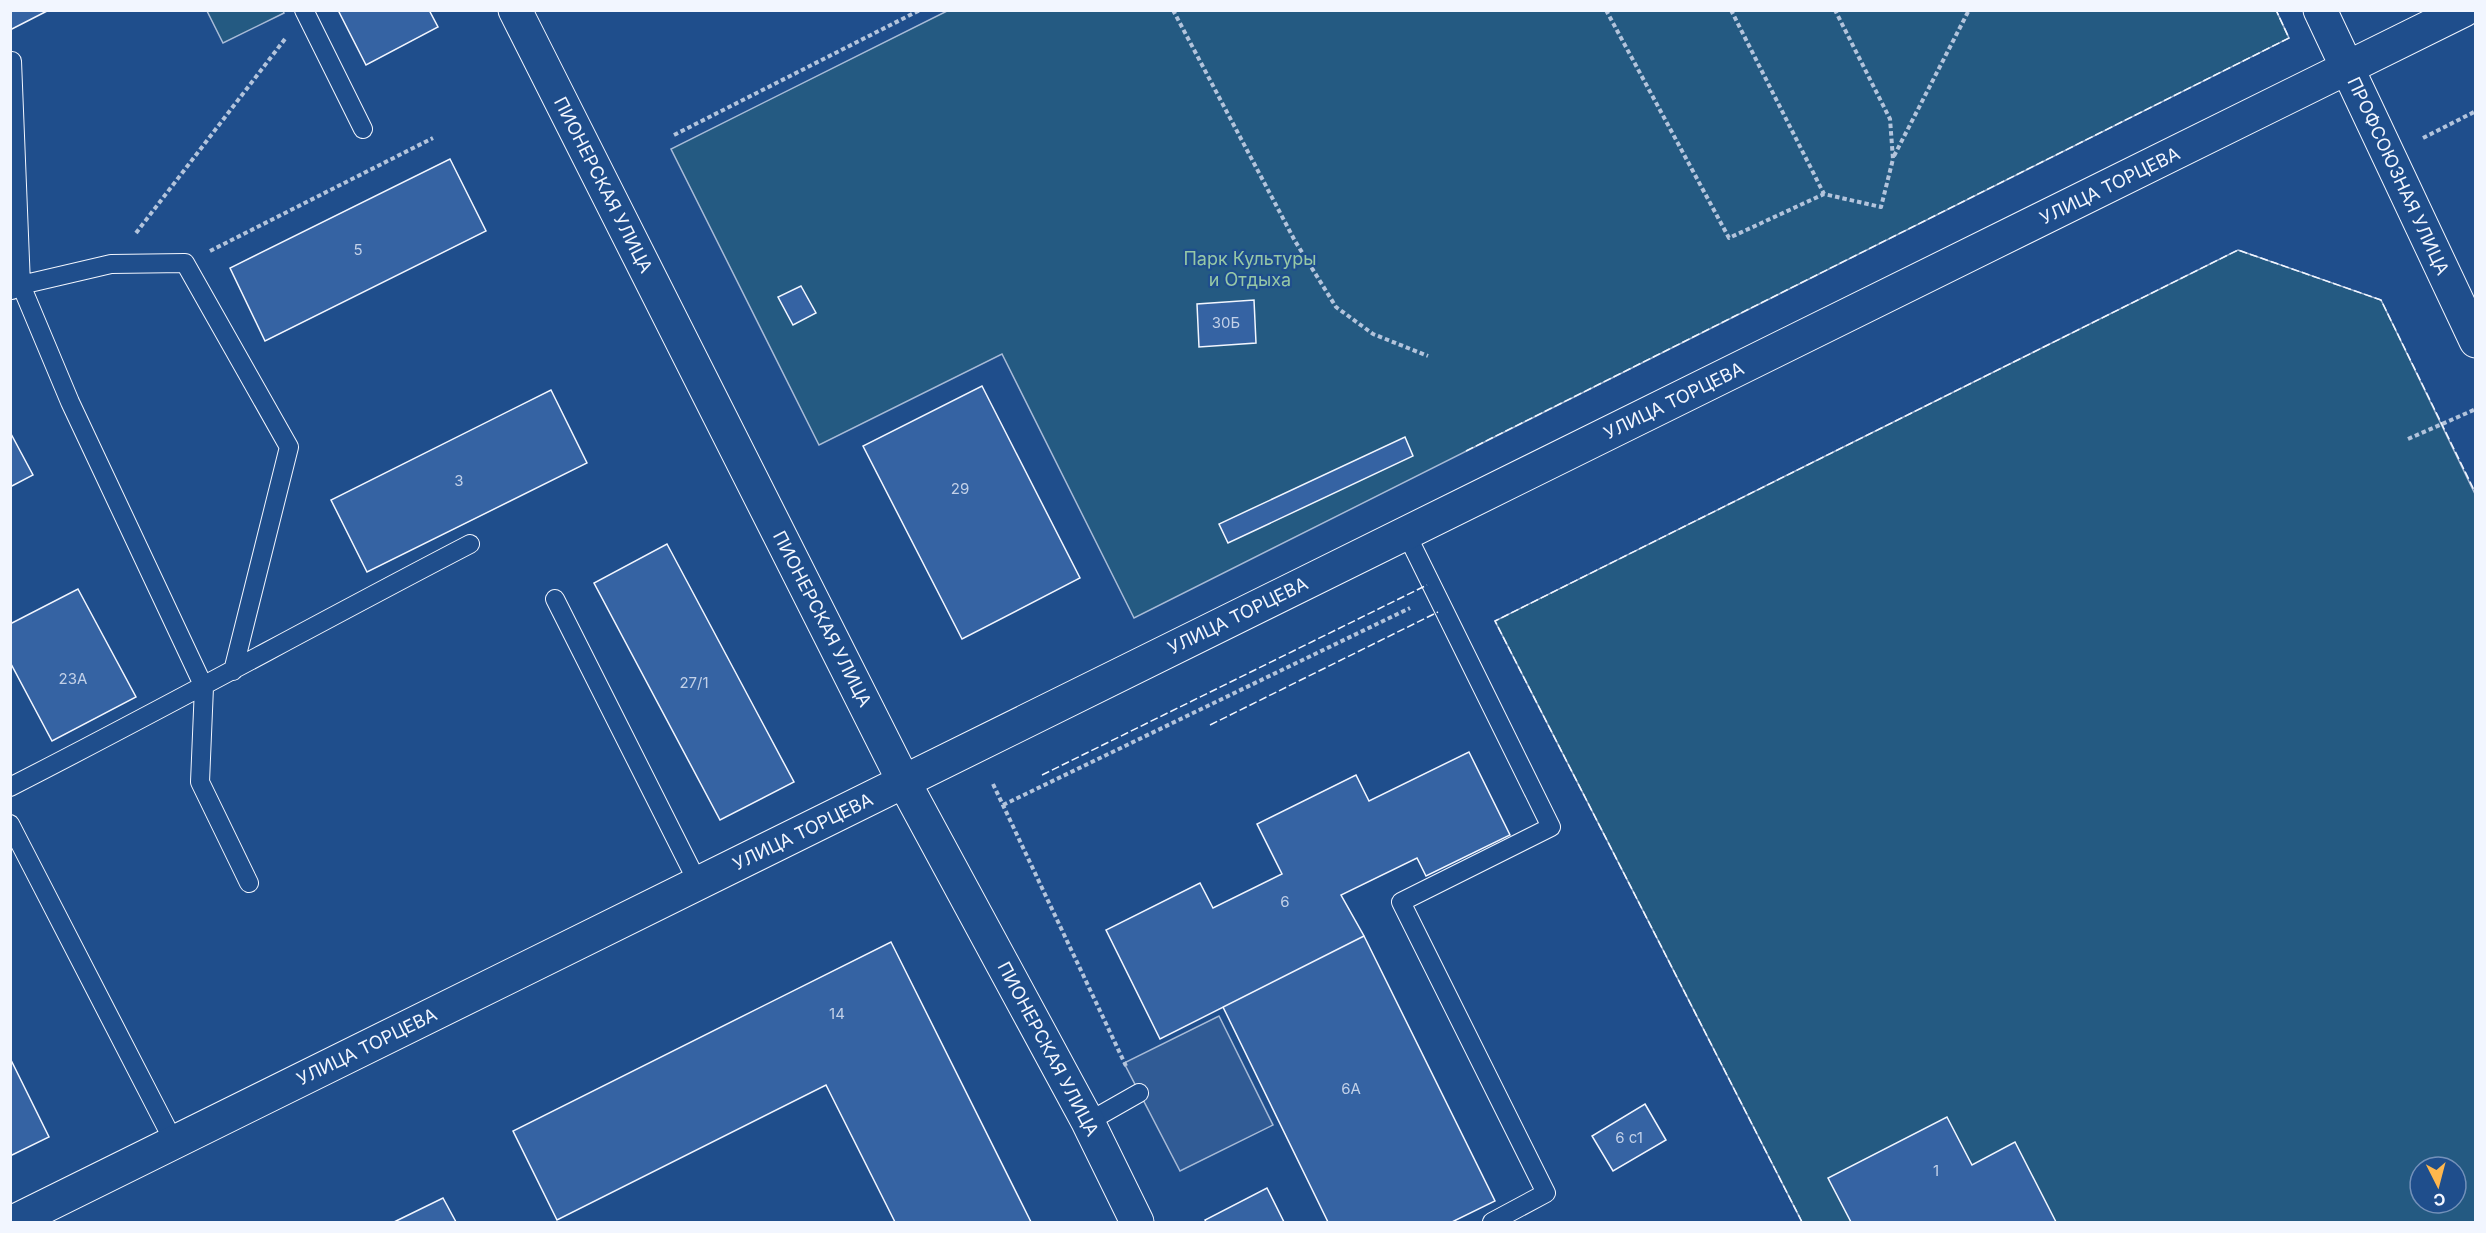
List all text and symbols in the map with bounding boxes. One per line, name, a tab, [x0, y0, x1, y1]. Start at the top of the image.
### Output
street label: ПРОФСОЮЗНАЯ УЛИЦА	[2343, 73, 2454, 278]
street label: ПИОНЕРСКАЯ УЛИЦА	[550, 93, 657, 276]
street label: УЛИЦА ТОРЦЕВА	[2036, 143, 2183, 229]
house number: 5	[353, 240, 363, 259]
park label: Парк Культуры и Отдыха	[1183, 248, 1317, 290]
house number: 30Б	[1212, 313, 1240, 332]
street label: УЛИЦА ТОРЦЕВА	[1600, 358, 1747, 444]
house number: 3	[454, 471, 464, 490]
house number: 29	[951, 479, 969, 498]
street label: ПИОНЕРСКАЯ УЛИЦА	[769, 527, 876, 710]
street label: УЛИЦА ТОРЦЕВА	[1164, 573, 1311, 659]
house number: 23А	[59, 669, 87, 688]
house number: 27/1	[679, 673, 709, 692]
street label: УЛИЦА ТОРЦЕВА	[729, 789, 876, 875]
house number: 6	[1280, 892, 1290, 911]
street label: ПИОНЕРСКАЯ УЛИЦА	[994, 958, 1103, 1140]
street label: УЛИЦА ТОРЦЕВА	[293, 1004, 440, 1090]
house number: 14	[829, 1004, 845, 1023]
house number: 6А	[1341, 1079, 1361, 1098]
house number: 6 с1	[1615, 1128, 1643, 1147]
north arrow	[2408, 1155, 2468, 1215]
house number: 1	[1933, 1161, 1939, 1180]
text: С	[2432, 1189, 2447, 1210]

